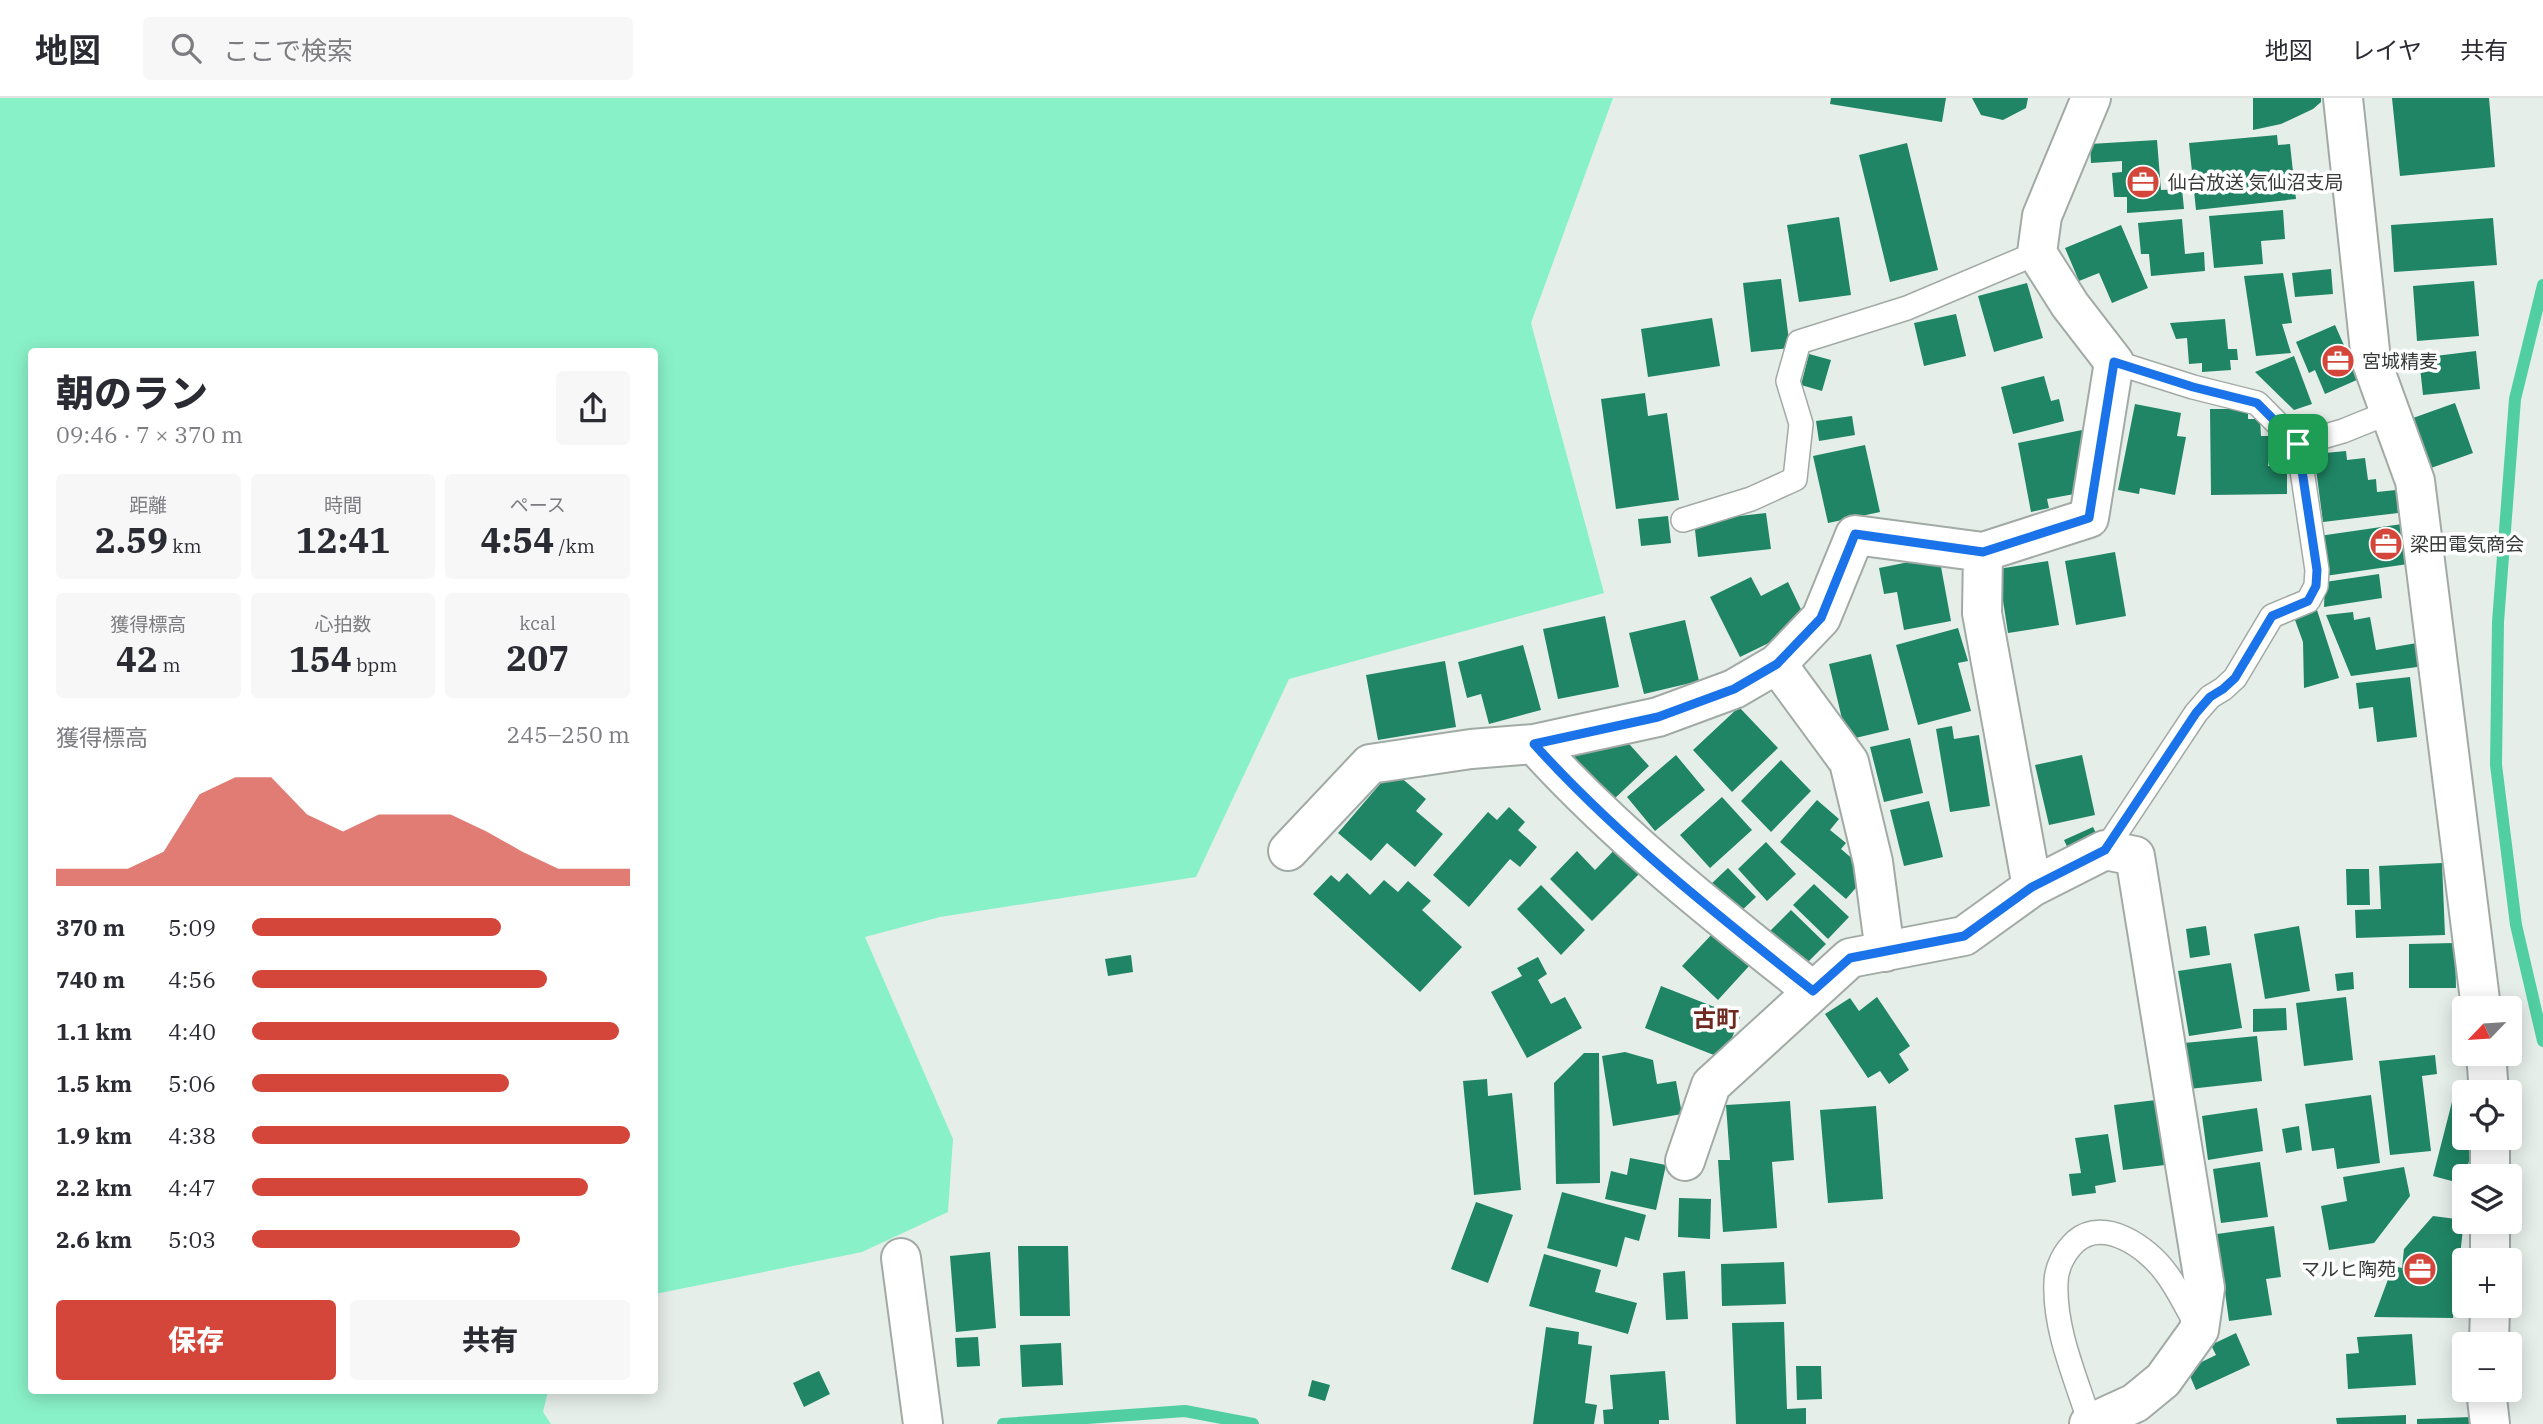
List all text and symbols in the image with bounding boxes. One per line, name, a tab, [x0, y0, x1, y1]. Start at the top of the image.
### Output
search box	[143, 17, 633, 80]
text: 地図	[35, 28, 101, 71]
icon: search	[167, 29, 205, 67]
text: ここで検索	[223, 33, 353, 67]
text: 地図	[2265, 34, 2313, 66]
text: レイヤ	[2351, 34, 2422, 66]
text: 共有	[2460, 34, 2508, 66]
office icon: 仙台放送 気仙沼支局	[2124, 163, 2162, 201]
place label: 仙台放送 気仙沼支局	[2168, 170, 2343, 194]
office icon: 宮城精麦	[2319, 342, 2357, 380]
place label: 宮城精麦	[2362, 349, 2438, 373]
text: 朝のラン	[56, 368, 208, 417]
button: share	[556, 371, 630, 445]
pin	[2268, 414, 2328, 474]
text: 09:46 · 7 × 370 m	[56, 419, 243, 449]
icon: arrive	[2279, 425, 2317, 463]
text: 距離	[129, 493, 167, 517]
text: 時間	[324, 493, 362, 517]
text: ペース	[510, 493, 566, 517]
text: 2.59	[95, 517, 168, 563]
text: 12:41	[296, 517, 390, 563]
text: 4:54	[481, 517, 554, 563]
office icon: 梁田電気商会	[2367, 525, 2405, 563]
place label: 梁田電気商会	[2410, 532, 2524, 556]
text: km	[168, 534, 202, 558]
text: /km	[554, 534, 595, 558]
text: kcal	[519, 611, 556, 635]
text: 獲得標高	[110, 612, 186, 636]
text: 心拍数	[314, 612, 372, 636]
text: 207	[506, 635, 569, 681]
text: 42	[116, 636, 158, 682]
text: 154	[289, 636, 352, 682]
text: m	[158, 653, 181, 677]
text: bpm	[352, 653, 397, 677]
text: 245–250 m	[506, 719, 630, 749]
text: 獲得標高	[56, 722, 148, 752]
text: 370 m	[56, 912, 125, 942]
text: 5:09	[168, 912, 216, 942]
text: 740 m	[56, 964, 125, 994]
text: 4:56	[168, 964, 216, 994]
north arrow	[2452, 996, 2522, 1066]
map controls	[2452, 996, 2522, 1402]
district label: 古町	[1693, 1003, 1739, 1033]
text: 1.1 km	[56, 1016, 132, 1046]
text: 4:40	[168, 1016, 216, 1046]
text: 1.5 km	[56, 1068, 132, 1098]
text: 5:06	[168, 1068, 216, 1098]
button: locate	[2452, 1080, 2522, 1150]
text: 1.9 km	[56, 1120, 132, 1150]
text: 4:38	[168, 1120, 216, 1150]
button: layers	[2452, 1164, 2522, 1234]
text: 2.2 km	[56, 1172, 132, 1202]
text: 4:47	[168, 1172, 216, 1202]
text: 2.6 km	[56, 1224, 132, 1254]
text: 5:03	[168, 1224, 216, 1254]
button: +	[2452, 1248, 2522, 1318]
office icon: マルヒ陶苑	[2401, 1250, 2439, 1288]
place label: マルヒ陶苑	[2301, 1257, 2396, 1281]
button: 保存	[56, 1300, 336, 1380]
button: 共有	[350, 1300, 630, 1380]
button: −	[2452, 1332, 2522, 1402]

